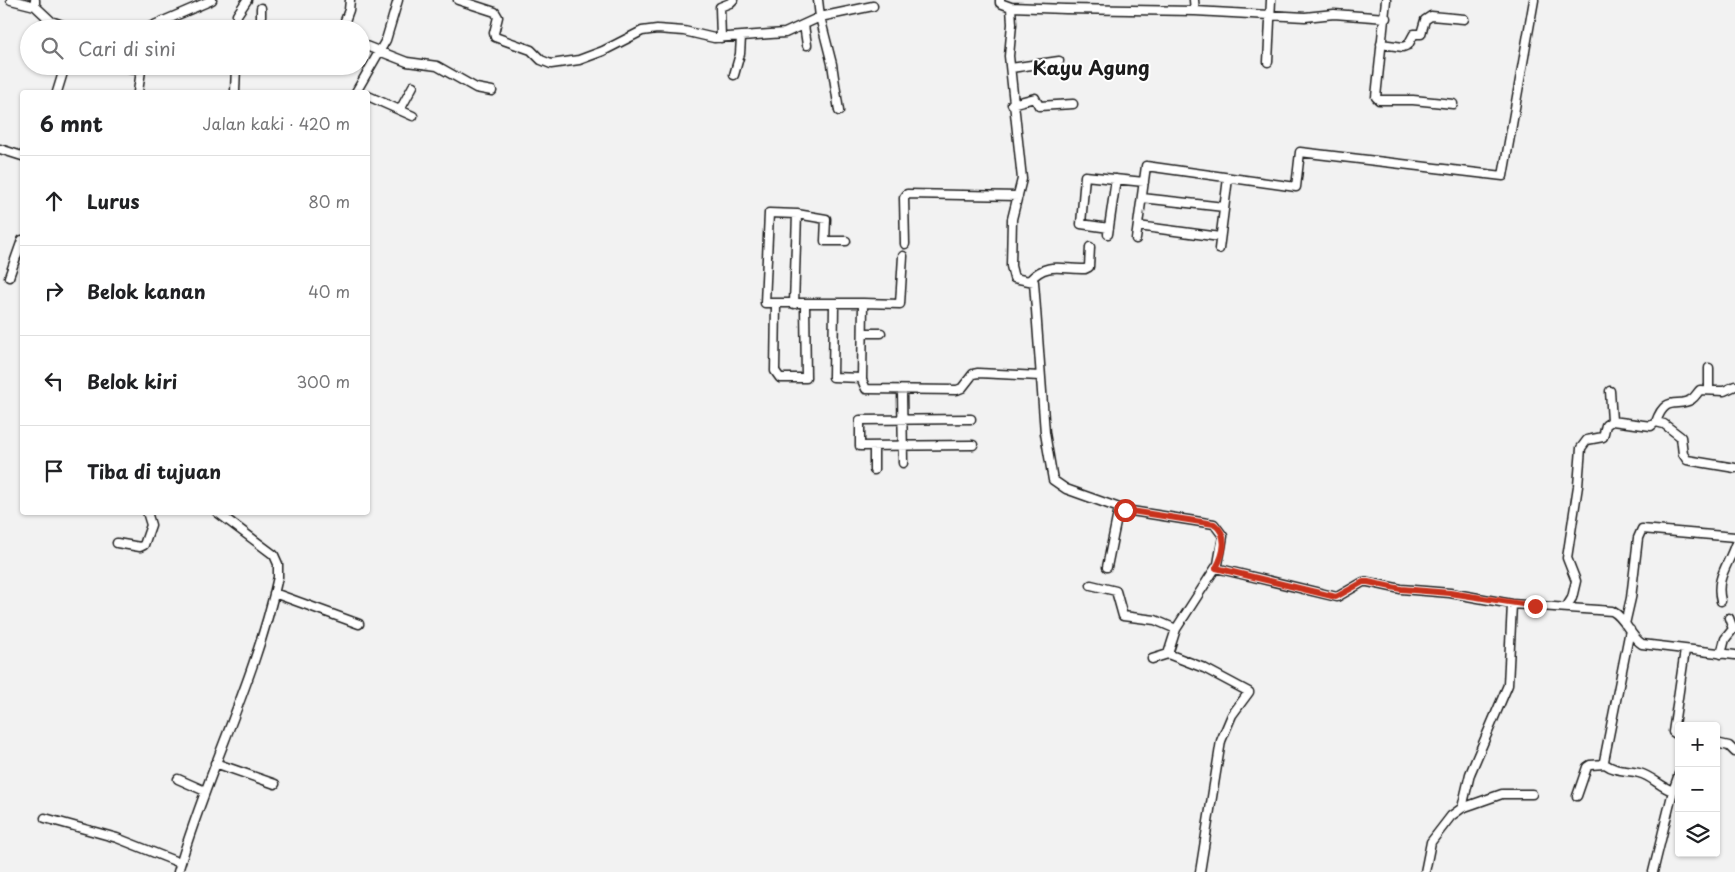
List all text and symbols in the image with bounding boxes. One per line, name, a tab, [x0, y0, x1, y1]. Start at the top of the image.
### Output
search box	[20, 20, 370, 75]
icon: search	[38, 34, 66, 62]
text: Cari di sini	[78, 34, 176, 62]
district label: Kayu Agung	[1032, 53, 1150, 81]
text: 6 mnt	[40, 107, 103, 139]
text: Jalan kaki · 420 m	[202, 111, 350, 135]
icon: ahead	[40, 187, 68, 215]
text: Lurus	[87, 187, 140, 215]
text: 80 m	[308, 189, 350, 213]
icon: right	[40, 277, 68, 305]
text: Belok kanan	[87, 277, 206, 305]
text: 40 m	[308, 279, 350, 303]
icon: left	[40, 367, 68, 395]
text: Belok kiri	[87, 367, 177, 395]
text: 300 m	[296, 369, 350, 393]
icon: arrive	[40, 457, 68, 485]
text: Tiba di tujuan	[87, 457, 221, 485]
route start	[1114, 499, 1137, 522]
route end	[1524, 595, 1547, 618]
map controls	[1675, 722, 1720, 857]
button: +	[1675, 722, 1720, 767]
button: −	[1675, 767, 1720, 812]
button: layers	[1675, 812, 1720, 857]

